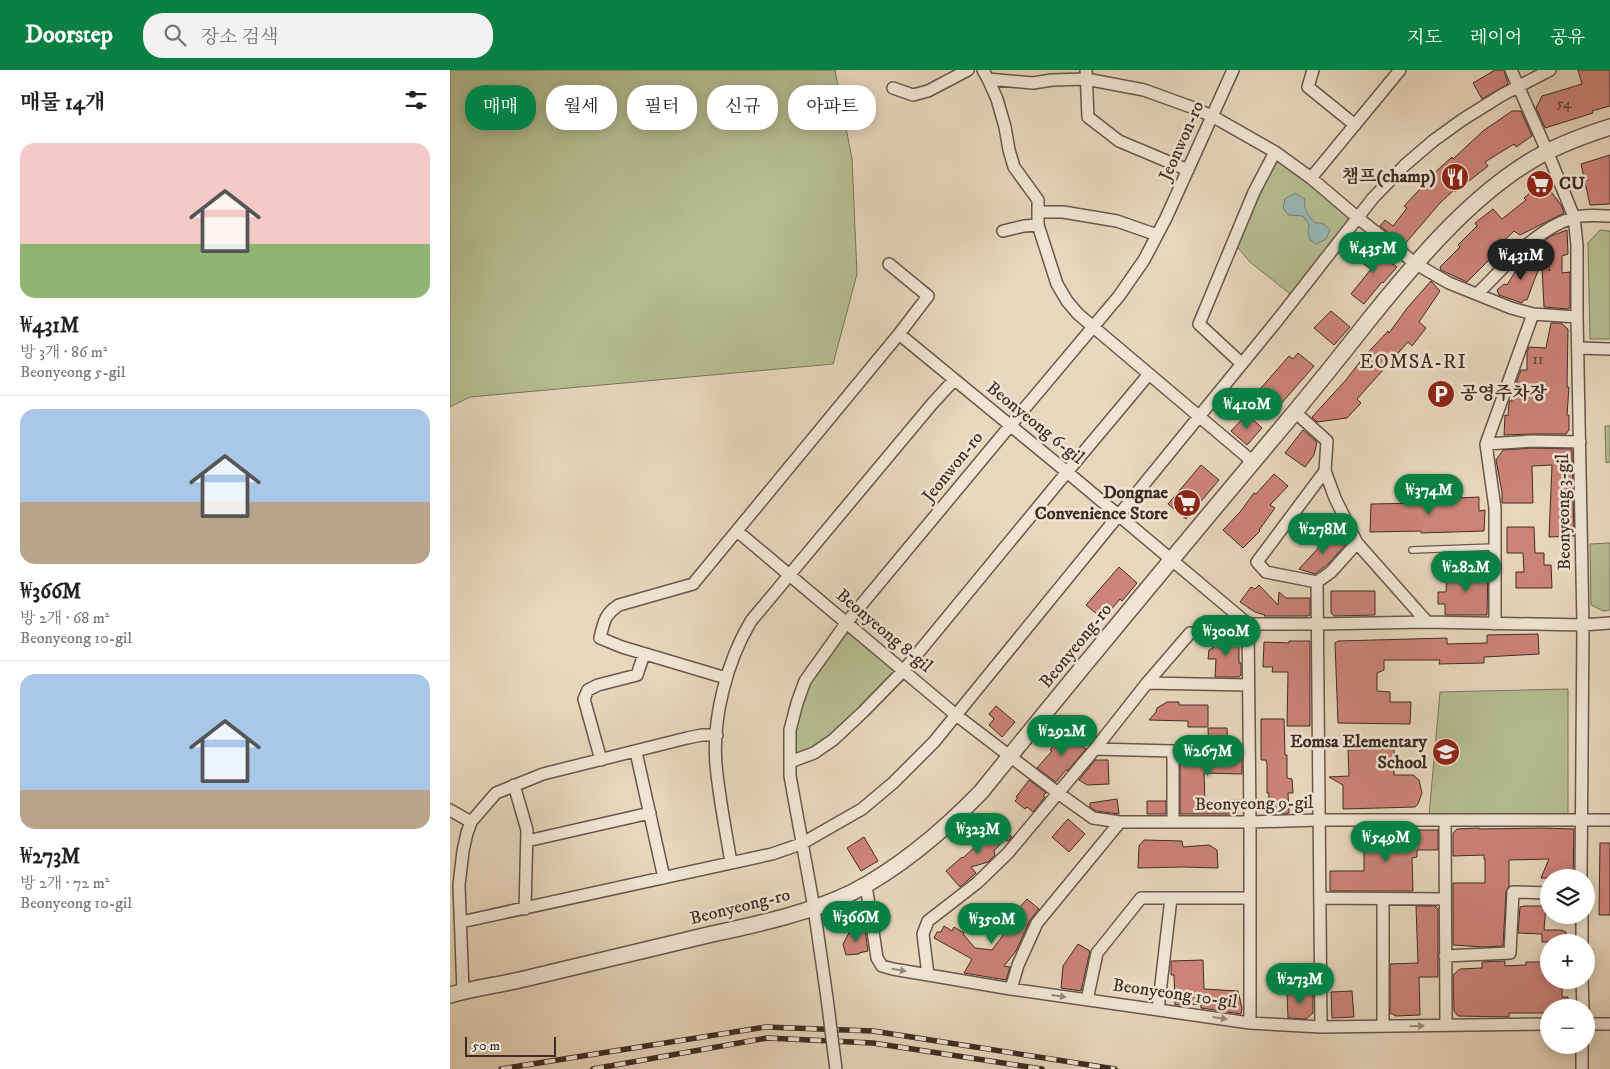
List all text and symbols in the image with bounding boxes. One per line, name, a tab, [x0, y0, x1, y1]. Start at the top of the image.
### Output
search box	[143, 13, 493, 58]
text: Doorstep	[25, 20, 113, 50]
icon: search	[161, 21, 189, 49]
text: 장소 검색	[201, 26, 278, 49]
text: 지도	[1407, 27, 1442, 49]
text: 레이어	[1470, 27, 1522, 49]
text: 공유	[1550, 27, 1585, 49]
chip: 매매	[465, 85, 536, 130]
chip: 월세	[546, 85, 617, 130]
chip: 필터	[627, 85, 697, 130]
chip: 신규	[707, 85, 778, 130]
chip: 아파트	[788, 85, 876, 130]
icon: filters	[402, 86, 430, 114]
text: 매물 14개	[20, 90, 105, 116]
house number: 54	[1556, 94, 1572, 113]
street label: Jeonwon-ro	[1154, 98, 1209, 186]
restaurant icon: 챔프(champ)	[1440, 162, 1470, 192]
place label: 챔프(champ)	[1342, 166, 1436, 188]
supermarket icon: CU	[1525, 169, 1555, 199]
place label: CU	[1559, 173, 1585, 195]
icon: home	[180, 176, 270, 266]
pin: ₩435M	[1338, 232, 1408, 274]
text: ₩435M	[1349, 238, 1397, 258]
pin: ₩431M	[1486, 238, 1556, 281]
text: ₩431M	[1498, 245, 1544, 265]
text: ₩431M	[20, 313, 79, 339]
text: 방 3개 · 86 m²	[20, 342, 108, 362]
district label: EOMSA-RI	[1359, 350, 1467, 375]
house number: 11	[1532, 350, 1544, 369]
text: Beonyeong 5-gil	[20, 362, 126, 382]
street label: Beonyeong 6-gil	[982, 377, 1089, 469]
parking icon: 공영주차장	[1426, 379, 1456, 409]
place label: 공영주차장	[1460, 383, 1548, 405]
pin: ₩410M	[1212, 388, 1282, 430]
text: ₩410M	[1223, 394, 1271, 414]
street label: Jeonwon-ro	[917, 427, 988, 508]
icon: home	[180, 441, 270, 531]
street label: Beonyeong 3-gil	[1552, 453, 1576, 570]
pin: ₩374M	[1394, 474, 1464, 516]
text: ₩374M	[1405, 480, 1453, 500]
place label: Dongnae Convenience Store	[1035, 482, 1169, 525]
supermarket icon: Dongnae Convenience Store	[1172, 488, 1202, 518]
pin: ₩278M	[1288, 512, 1358, 555]
text: ₩278M	[1299, 519, 1347, 539]
pin: ₩282M	[1431, 550, 1501, 593]
text: ₩282M	[1442, 557, 1490, 577]
text: ₩366M	[20, 579, 81, 605]
street label: Beonyeong 8-gil	[831, 584, 937, 678]
street label: Beonyeong-ro	[1035, 599, 1117, 693]
text: 방 2개 · 68 m²	[20, 608, 109, 628]
pin: ₩300M	[1191, 614, 1261, 657]
text: ₩300M	[1202, 621, 1250, 641]
text: Beonyeong 10-gil	[20, 628, 132, 648]
icon: home	[180, 706, 270, 796]
pin: ₩292M	[1027, 714, 1097, 757]
text: ₩292M	[1038, 721, 1086, 741]
place label: Eomsa Elementary School	[1290, 731, 1428, 774]
pin: ₩267M	[1173, 734, 1243, 777]
school or university icon: Eomsa Elementary School	[1431, 737, 1461, 767]
text: ₩267M	[1184, 741, 1232, 761]
street label: Beonyeong 9-gil	[1194, 792, 1314, 816]
pin: ₩323M	[943, 812, 1013, 855]
text: ₩323M	[956, 819, 1000, 839]
pin: ₩549M	[1351, 820, 1421, 863]
text: ₩549M	[1362, 827, 1410, 847]
text: ₩273M	[20, 844, 80, 870]
map controls	[1540, 869, 1595, 1054]
button: layers	[1540, 869, 1595, 924]
text: 방 2개 · 72 m²	[20, 873, 109, 893]
street label: Beonyeong-ro	[688, 884, 793, 930]
text: Beonyeong 10-gil	[20, 893, 132, 913]
pin: ₩366M	[821, 900, 891, 943]
pin: ₩350M	[957, 902, 1027, 945]
text: ₩366M	[833, 907, 879, 927]
text: ₩350M	[969, 909, 1015, 929]
button: +	[1540, 934, 1595, 989]
pin: ₩273M	[1265, 962, 1335, 1005]
one-way arrow	[891, 966, 907, 974]
text: ₩273M	[1277, 969, 1323, 989]
street label: Beonyeong 10-gil	[1111, 974, 1240, 1014]
one-way arrow	[1052, 992, 1068, 1000]
button: −	[1540, 999, 1595, 1054]
one-way arrow	[1213, 1015, 1229, 1023]
one-way arrow	[1410, 1022, 1426, 1030]
scale bar	[465, 1034, 556, 1057]
text: 50 m	[472, 1037, 500, 1055]

